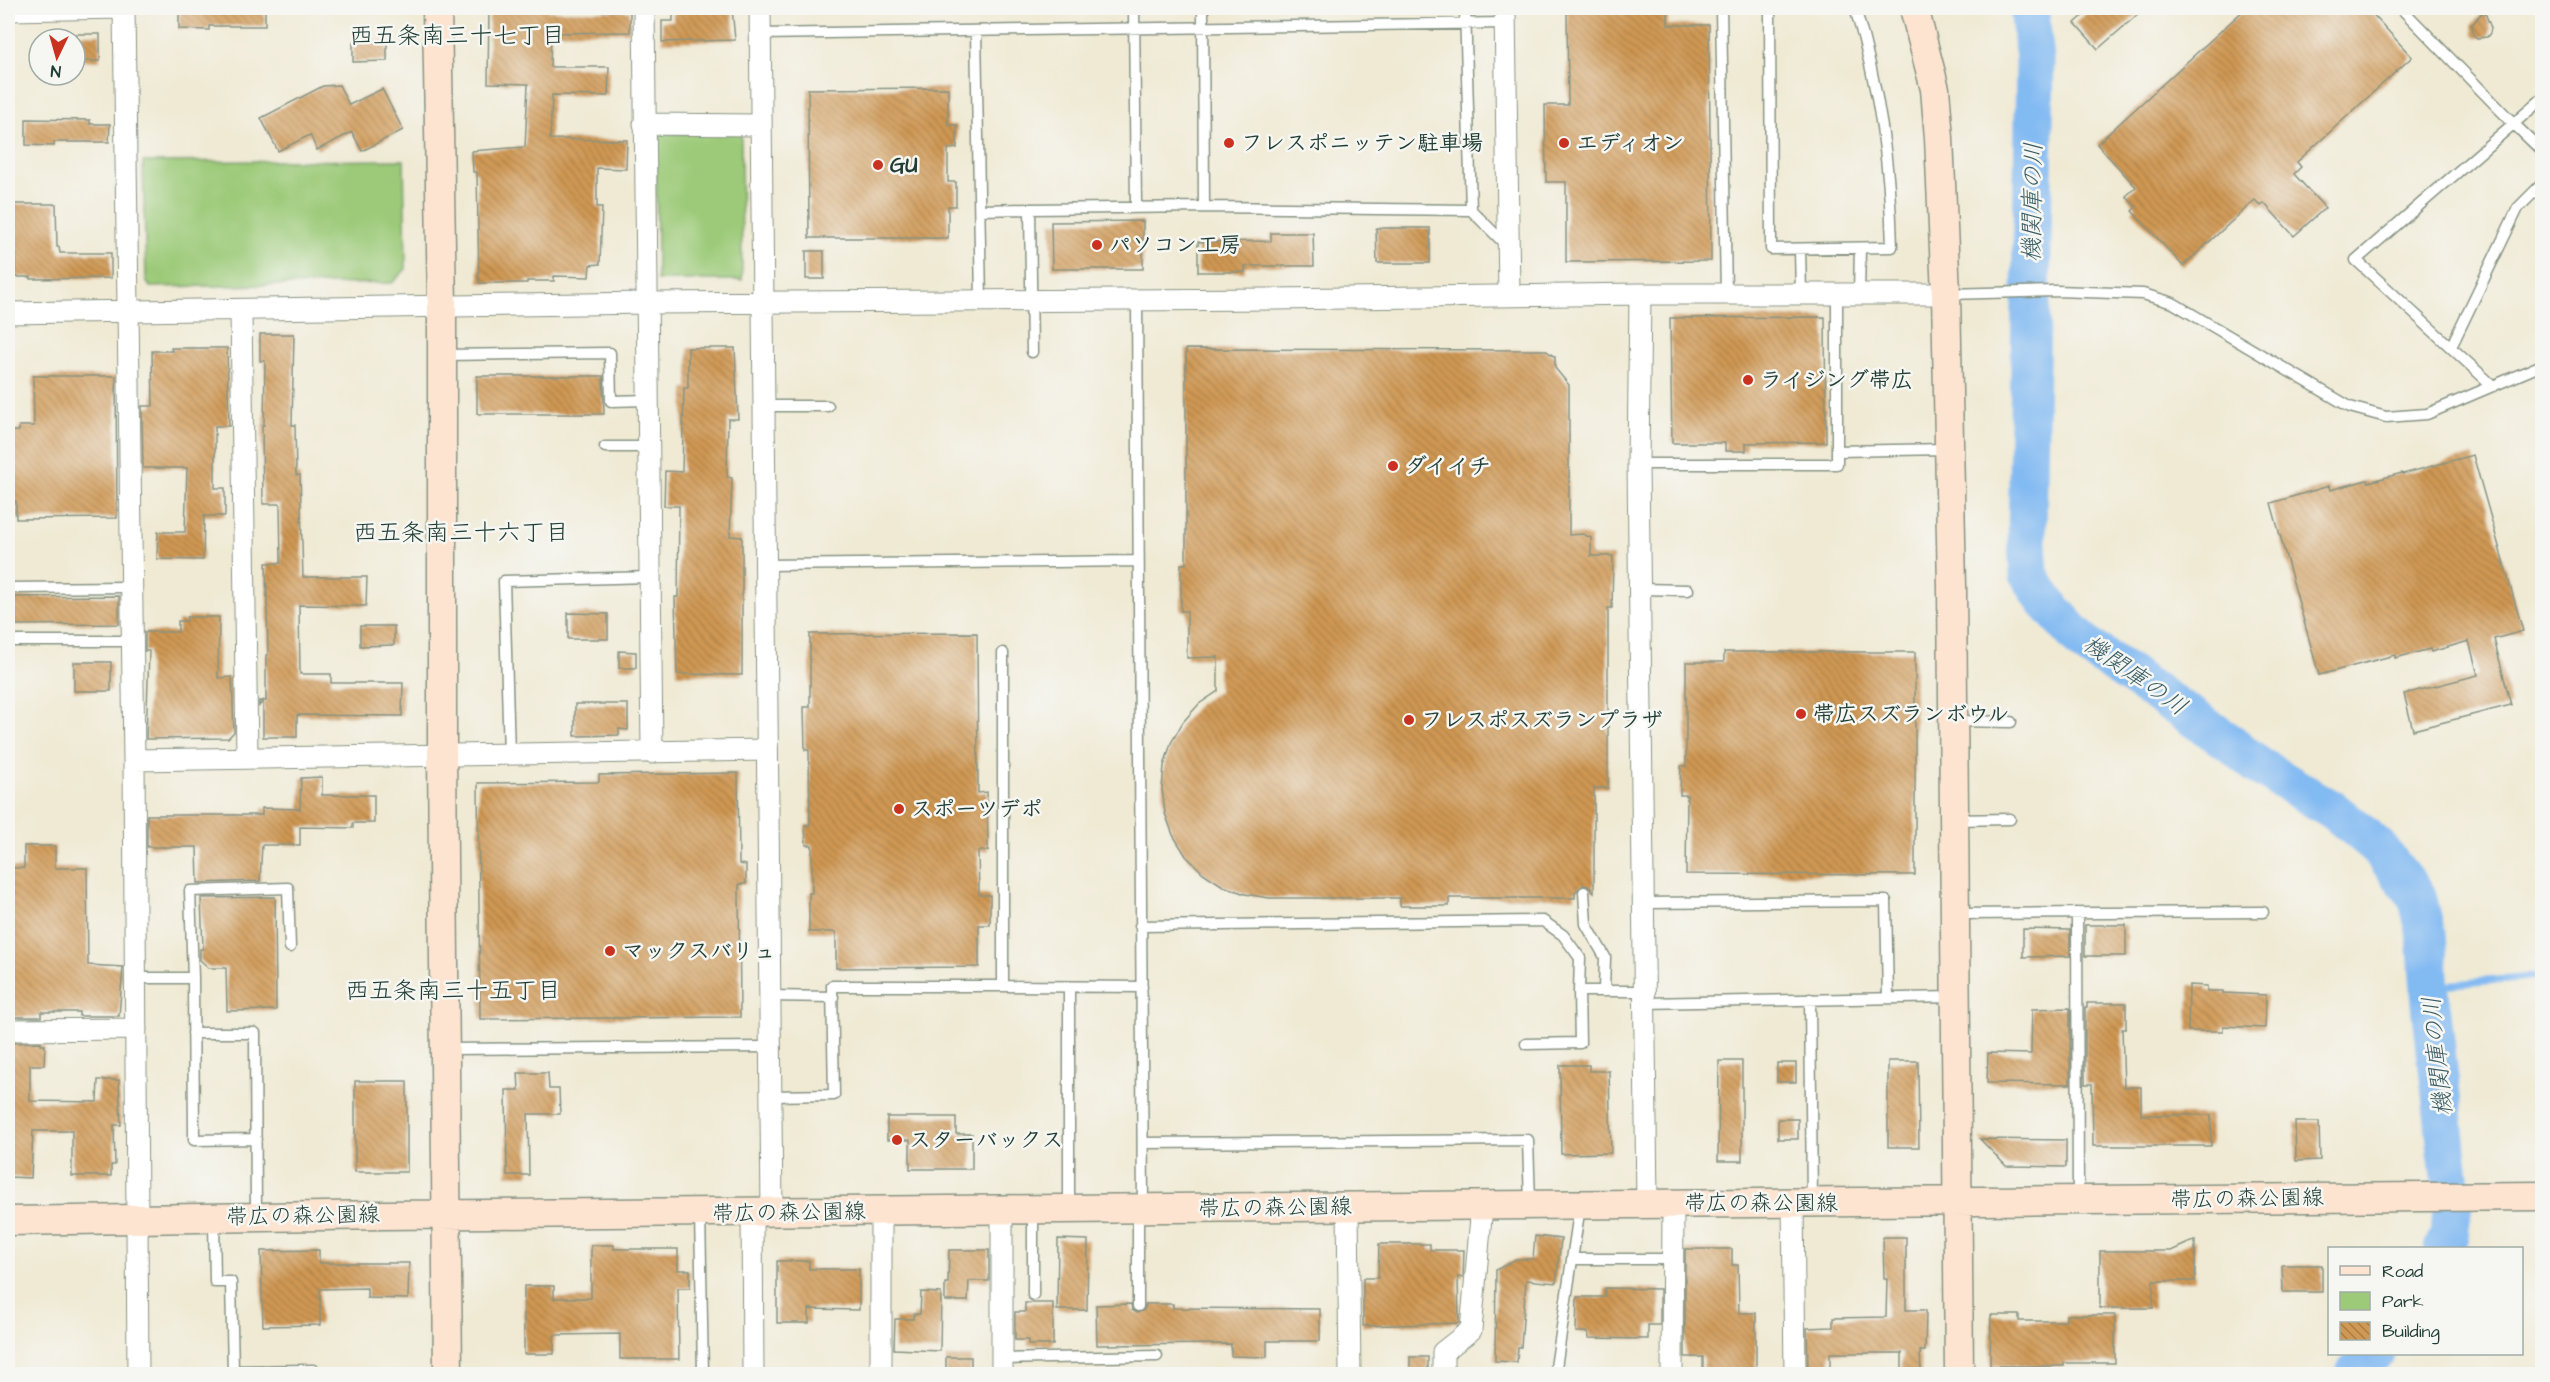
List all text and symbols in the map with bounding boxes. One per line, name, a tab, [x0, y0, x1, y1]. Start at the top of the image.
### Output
district label: 西五条南三十七丁目	[349, 19, 565, 53]
north arrow	[27, 27, 87, 87]
text: N	[50, 60, 62, 82]
place label: フレスポニッテン駐車場	[1241, 128, 1483, 159]
place label: エディオン	[1576, 128, 1684, 159]
marker: フレスポニッテン駐車場	[1222, 136, 1236, 150]
marker: エディオン	[1557, 136, 1571, 150]
water label: 機関庫の川	[2015, 142, 2051, 262]
place label: GU	[890, 150, 918, 181]
marker: GU	[871, 158, 885, 172]
place label: パソコン工房	[1109, 230, 1241, 261]
marker: パソコン工房	[1090, 238, 1104, 252]
place label: ライジング帯広	[1760, 365, 1913, 396]
marker: ライジング帯広	[1741, 373, 1755, 387]
place label: ダイイチ	[1405, 451, 1491, 482]
marker: ダイイチ	[1386, 459, 1400, 473]
district label: 西五条南三十六丁目	[353, 516, 569, 550]
water label: 機関庫の川	[2076, 628, 2194, 724]
place label: 帯広スズランボウル	[1813, 699, 2009, 730]
place label: フレスポスズランプラザ	[1421, 705, 1663, 736]
marker: 帯広スズランボウル	[1794, 707, 1808, 721]
marker: フレスポスズランプラザ	[1402, 713, 1416, 727]
place label: スポーツデポ	[911, 794, 1043, 825]
marker: スポーツデポ	[892, 802, 906, 816]
place label: マックスバリュ	[622, 936, 776, 967]
marker: マックスバリュ	[603, 944, 617, 958]
district label: 西五条南三十五丁目	[345, 974, 561, 1008]
water label: 機関庫の川	[2415, 995, 2461, 1117]
place label: スターバックス	[909, 1125, 1063, 1156]
marker: スターバックス	[890, 1133, 904, 1147]
street label: 帯広の森公園線	[2170, 1182, 2324, 1216]
street label: 帯広の森公園線	[1684, 1188, 1838, 1219]
street label: 帯広の森公園線	[1198, 1191, 1352, 1225]
street label: 帯広の森公園線	[712, 1196, 866, 1230]
street label: 帯広の森公園線	[226, 1199, 380, 1233]
legend	[2328, 1247, 2523, 1355]
text: Road	[2382, 1259, 2423, 1284]
text: Park	[2382, 1289, 2424, 1314]
text: Building	[2382, 1319, 2440, 1345]

